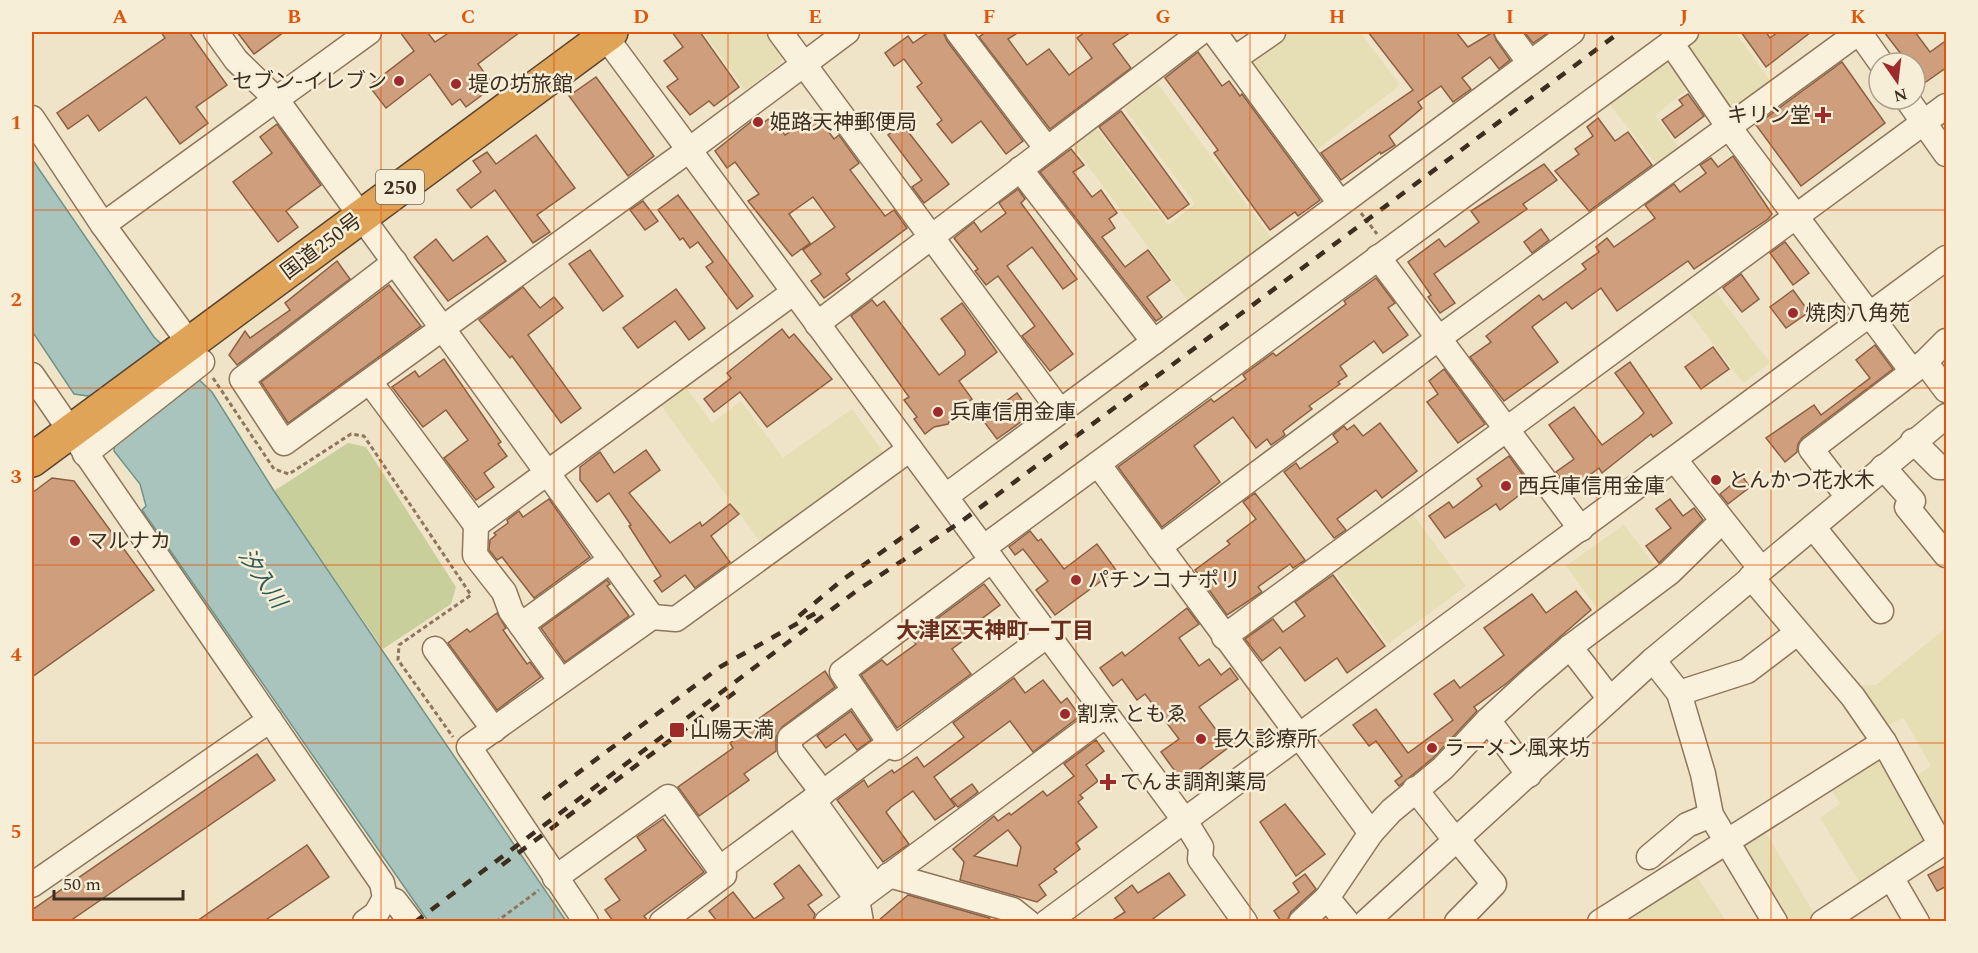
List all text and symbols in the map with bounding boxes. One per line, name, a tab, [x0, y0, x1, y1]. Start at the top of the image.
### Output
text: A	[112, 2, 128, 32]
text: B	[287, 2, 301, 32]
text: C	[461, 2, 475, 32]
text: D	[633, 2, 649, 32]
text: E	[808, 2, 822, 32]
text: F	[983, 2, 995, 32]
text: G	[1155, 2, 1171, 32]
text: H	[1329, 2, 1345, 32]
text: I	[1506, 2, 1514, 32]
text: J	[1680, 2, 1688, 32]
text: K	[1850, 2, 1866, 32]
north arrow	[1867, 51, 1927, 111]
place label: セブン-イレブン	[232, 66, 387, 98]
place label: 堤の坊旅館	[468, 69, 573, 101]
marker: セブン-イレブン	[392, 74, 406, 88]
marker: 堤の坊旅館	[449, 77, 463, 91]
text: N	[1891, 81, 1910, 108]
place label: キリン堂	[1727, 100, 1811, 132]
place label: 姫路天神郵便局	[770, 107, 917, 139]
text: 1	[10, 108, 22, 138]
marker: キリン堂	[1816, 108, 1830, 122]
marker: 姫路天神郵便局	[751, 115, 765, 129]
road number: 250	[376, 170, 424, 204]
street label: 国道250号	[274, 206, 369, 288]
text: 2	[10, 285, 22, 315]
place label: 焼肉八角苑	[1805, 298, 1910, 330]
marker: 焼肉八角苑	[1786, 306, 1800, 320]
place label: 兵庫信用金庫	[950, 397, 1076, 429]
marker: 兵庫信用金庫	[931, 405, 945, 419]
text: 3	[10, 462, 22, 492]
place label: とんかつ花水木	[1728, 465, 1875, 497]
place label: 西兵庫信用金庫	[1518, 471, 1665, 503]
marker: とんかつ花水木	[1709, 473, 1723, 487]
marker: 西兵庫信用金庫	[1499, 479, 1513, 493]
place label: マルナカ	[87, 526, 171, 558]
marker: マルナカ	[68, 534, 82, 548]
water label: 汐入川	[230, 542, 295, 617]
place label: パチンコ ナポリ	[1088, 565, 1240, 597]
marker: パチンコ ナポリ	[1069, 573, 1083, 587]
district label: 大津区天神町一丁目	[896, 615, 1094, 648]
text: 4	[10, 640, 22, 670]
place label: 割烹 ともゑ	[1077, 699, 1187, 731]
marker: 割烹 ともゑ	[1058, 707, 1072, 721]
place label: 山陽天満	[690, 715, 774, 747]
marker: 山陽天満	[668, 721, 686, 739]
place label: 長久診療所	[1213, 724, 1318, 756]
marker: 長久診療所	[1194, 732, 1208, 746]
place label: ラーメン風来坊	[1444, 733, 1590, 765]
marker: ラーメン風来坊	[1425, 741, 1439, 755]
place label: てんま調剤薬局	[1120, 767, 1267, 799]
marker: てんま調剤薬局	[1101, 775, 1115, 789]
text: 5	[10, 817, 22, 847]
scale bar	[54, 863, 183, 901]
text: 50 m	[63, 871, 101, 898]

